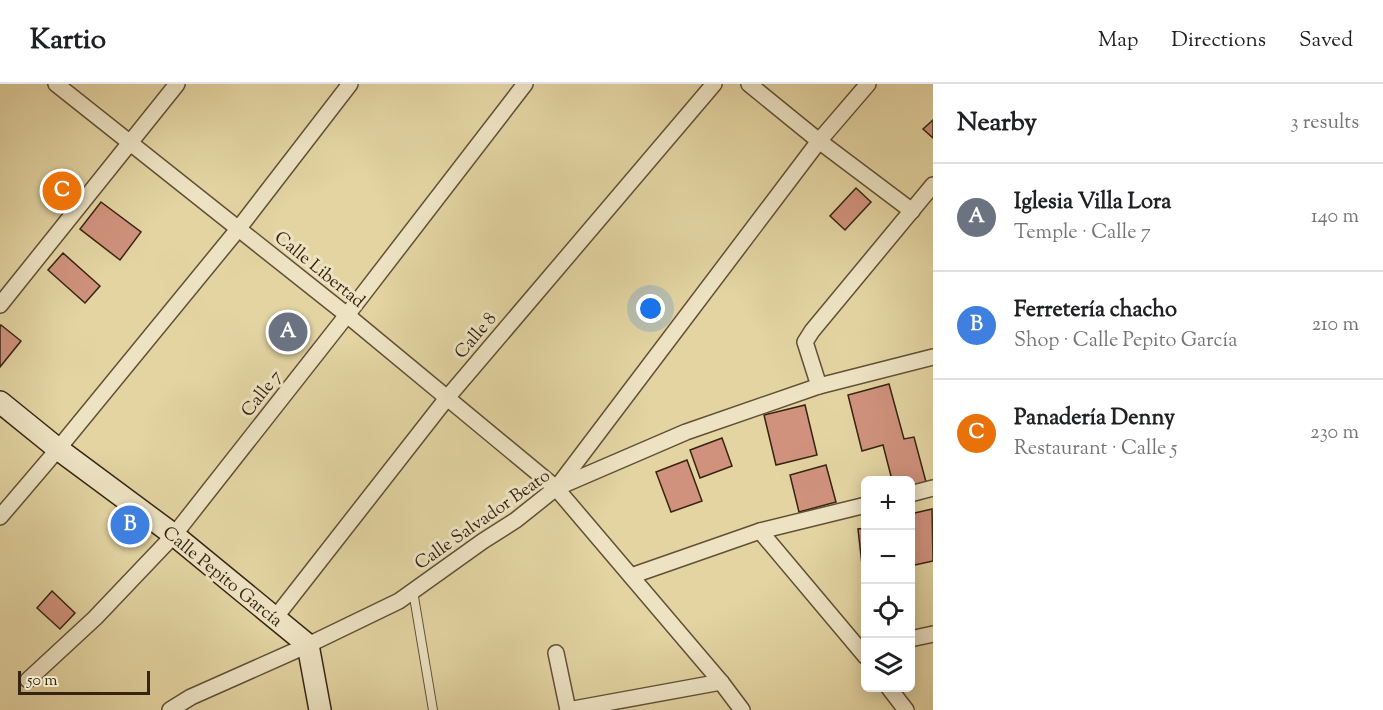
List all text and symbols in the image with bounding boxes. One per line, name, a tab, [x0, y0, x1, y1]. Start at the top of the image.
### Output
text: Kartio	[30, 21, 106, 61]
text: Map	[1098, 26, 1138, 56]
text: Directions	[1171, 26, 1266, 56]
text: Saved	[1299, 26, 1353, 56]
text: Nearby	[957, 105, 1037, 142]
text: 3 results	[1290, 109, 1359, 138]
pin: C	[42, 168, 82, 214]
text: Iglesia Villa Lora	[1014, 187, 1171, 219]
text: A	[968, 203, 985, 232]
text: 140 m	[1311, 203, 1359, 232]
text: Temple · Calle 7	[1014, 219, 1151, 248]
street label: Calle Libertad	[268, 226, 370, 315]
your location	[636, 294, 665, 323]
text: Ferretería chacho	[1014, 295, 1177, 327]
street label: Calle 8	[449, 307, 504, 365]
pin: A	[268, 310, 308, 354]
text: B	[970, 311, 983, 340]
text: 210 m	[1312, 311, 1359, 340]
text: Shop · Calle Pepito García	[1014, 327, 1237, 356]
street label: Calle 7	[236, 365, 289, 423]
text: Panadería Denny	[1014, 403, 1175, 435]
text: C	[968, 419, 985, 448]
text: 230 m	[1310, 419, 1359, 448]
text: Restaurant · Calle 5	[1014, 435, 1177, 464]
street label: Calle Salvador Beato	[410, 464, 556, 577]
map controls	[861, 476, 915, 692]
button: +	[861, 476, 915, 530]
pin: B	[110, 502, 150, 548]
street label: Calle Pepito García	[156, 521, 287, 634]
button: −	[861, 530, 915, 584]
button: locate	[861, 584, 915, 638]
button: layers	[861, 638, 915, 692]
scale bar	[18, 668, 150, 696]
text: 50 m	[27, 670, 58, 693]

